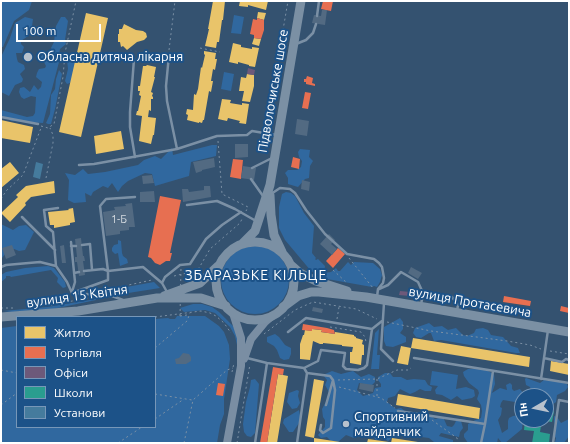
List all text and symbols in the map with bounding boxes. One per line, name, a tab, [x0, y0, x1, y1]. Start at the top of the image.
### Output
scale bar	[18, 16, 103, 42]
text: 100 m	[23, 24, 56, 37]
street label: Підволочиське шосе	[254, 28, 292, 154]
place label: Обласна дитяча лікарня	[37, 49, 183, 65]
marker: Обласна дитяча лікарня	[22, 51, 34, 63]
house number: 1-Б	[111, 212, 127, 226]
district label: ЗБАРАЗЬКЕ КІЛЬЦЕ	[185, 267, 327, 283]
street label: вулиця 15 Квітня	[25, 281, 129, 311]
street label: вулиця Протасевича	[407, 284, 533, 320]
legend	[16, 316, 156, 428]
text: Житло	[54, 326, 91, 339]
text: Торгівля	[54, 346, 102, 359]
text: Офіси	[54, 366, 88, 379]
text: Школи	[54, 386, 93, 399]
north arrow	[514, 388, 554, 428]
text: Пн	[516, 402, 530, 418]
text: Установи	[54, 406, 105, 419]
place label: Спортивний майданчик	[354, 409, 428, 440]
marker: Спортивний майданчик	[341, 419, 351, 429]

